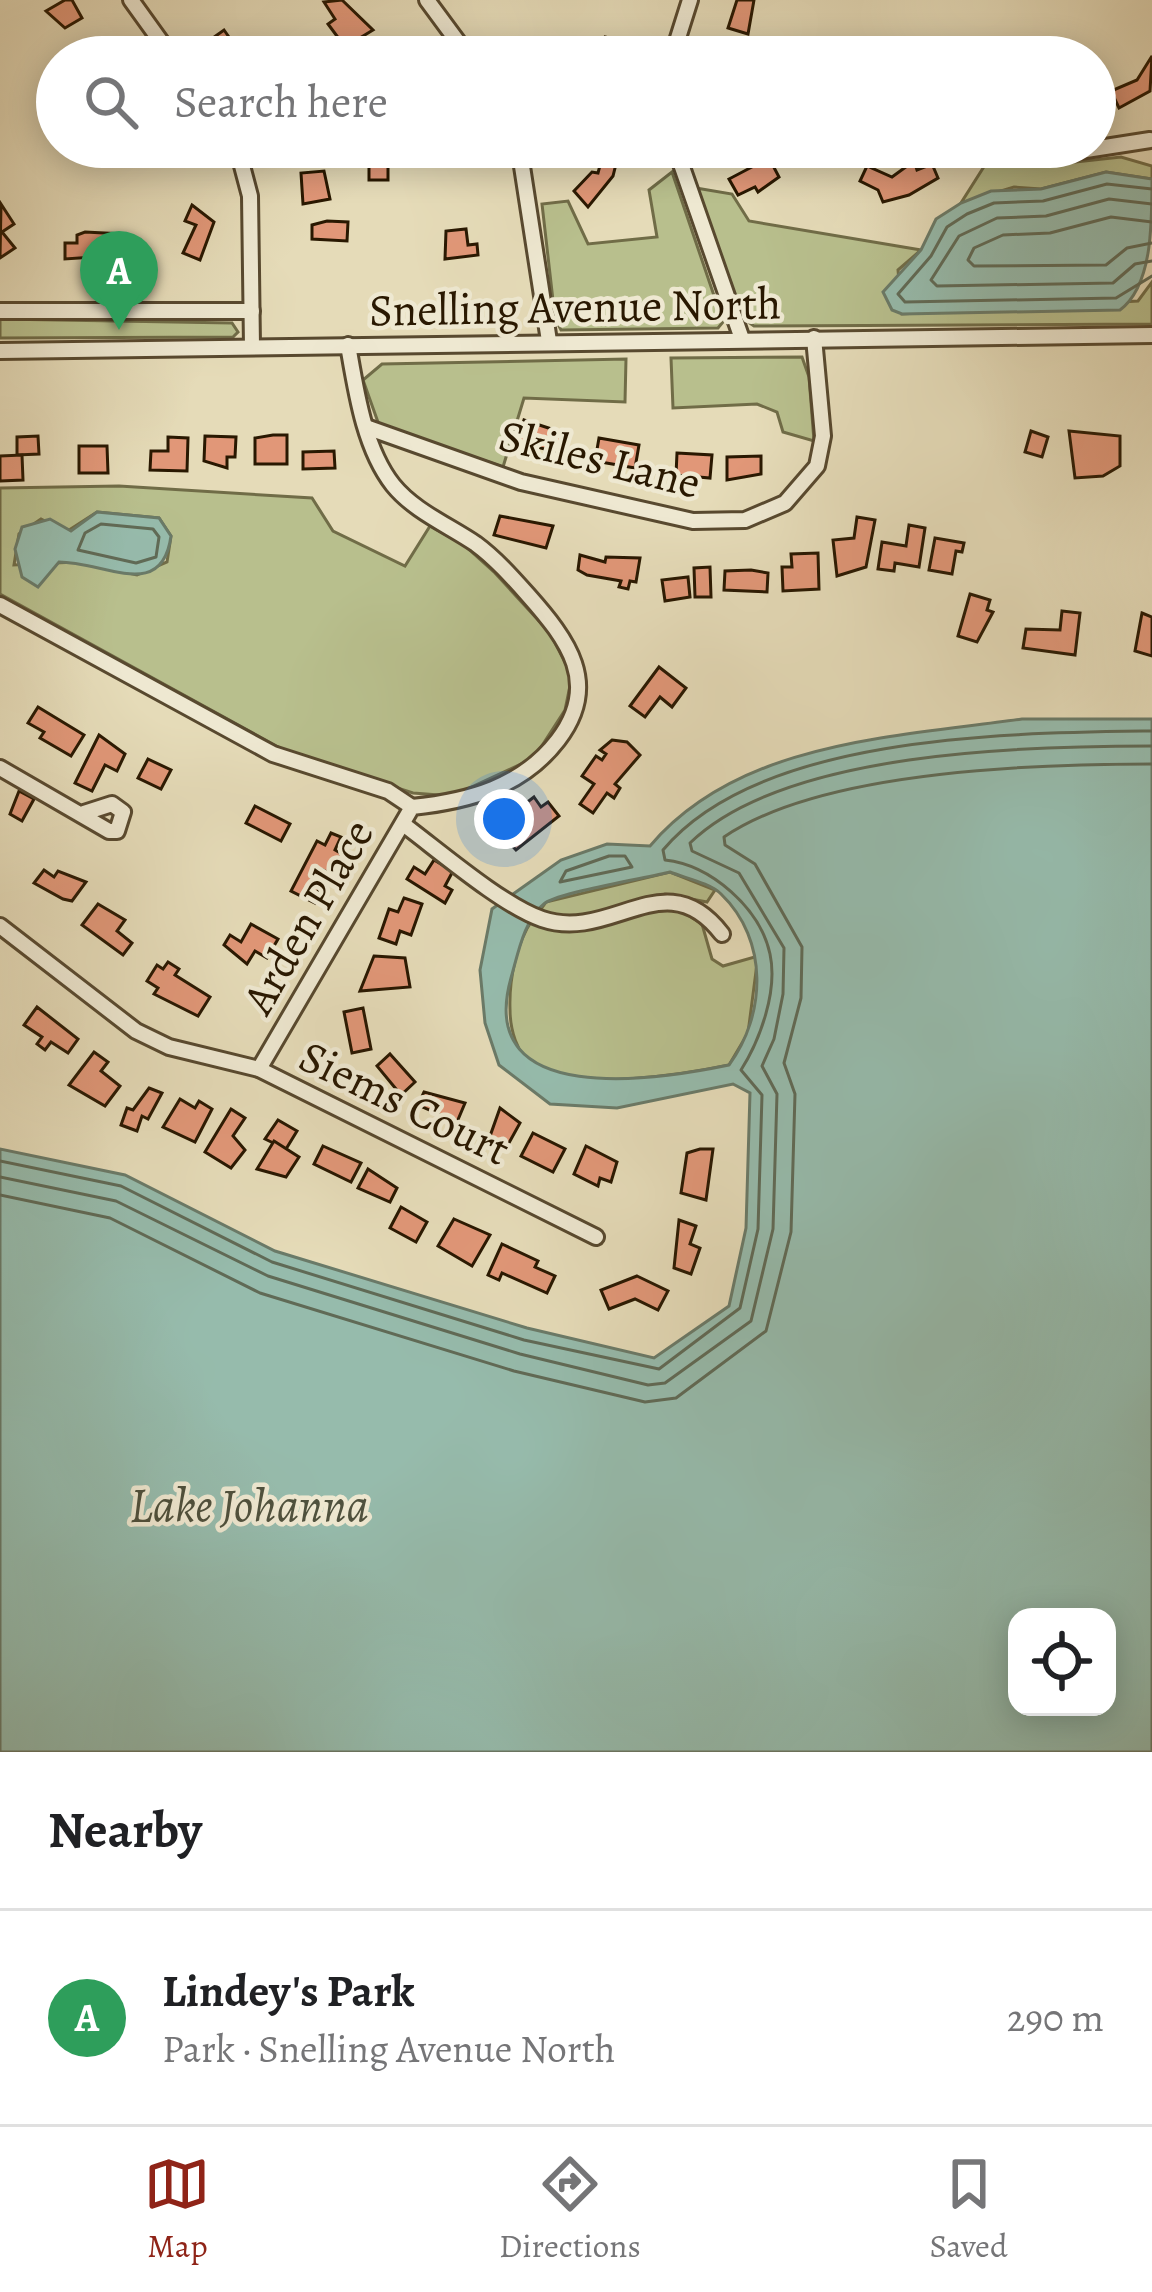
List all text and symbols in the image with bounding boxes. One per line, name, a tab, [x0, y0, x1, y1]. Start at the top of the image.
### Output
search box	[36, 36, 1116, 168]
icon: search	[78, 69, 144, 135]
text: Search here	[174, 71, 388, 133]
pin: A	[80, 231, 158, 330]
street label: Snelling Avenue North	[369, 272, 781, 342]
street label: Skiles Lane	[493, 404, 707, 514]
your location	[474, 789, 534, 849]
street label: Arden Place	[227, 808, 389, 1026]
street label: Siems Court	[289, 1025, 520, 1181]
water label: Lake Johanna	[129, 1472, 369, 1538]
map controls	[1008, 1608, 1116, 1716]
button: locate	[1008, 1608, 1116, 1716]
text: Nearby	[48, 1795, 202, 1865]
text: Lindey's Park	[162, 1960, 415, 2022]
text: A	[75, 1991, 99, 2044]
text: 290 m	[1007, 1991, 1104, 2044]
text: Park · Snelling Avenue North	[162, 2022, 615, 2075]
tab: Map	[144, 2151, 210, 2268]
tab: Directions	[499, 2151, 641, 2268]
tab: Saved	[929, 2151, 1008, 2268]

